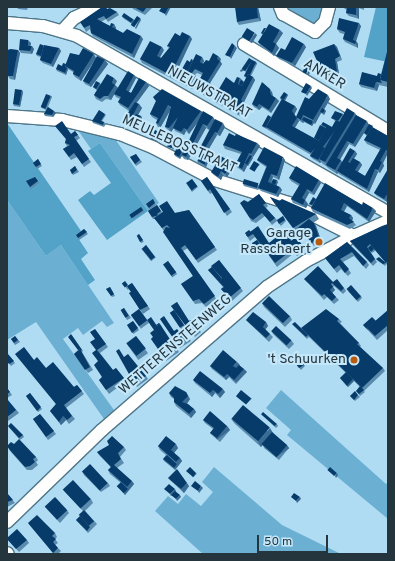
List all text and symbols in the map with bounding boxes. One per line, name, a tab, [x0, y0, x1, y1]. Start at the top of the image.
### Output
street label: ANKER	[300, 56, 348, 94]
street label: NIEUWSTRAAT	[164, 63, 254, 123]
street label: MEULEBOSSTRAAT	[119, 112, 239, 178]
place label: Garage Rasschaert	[240, 226, 311, 258]
marker: Garage Rasschaert	[314, 237, 324, 247]
street label: WETTERENSTEENWEG	[116, 291, 236, 399]
place label: 't Schuurken	[268, 352, 346, 368]
marker: 't Schuurken	[349, 355, 359, 365]
scale bar	[259, 527, 330, 553]
text: 50 m	[264, 534, 292, 550]

